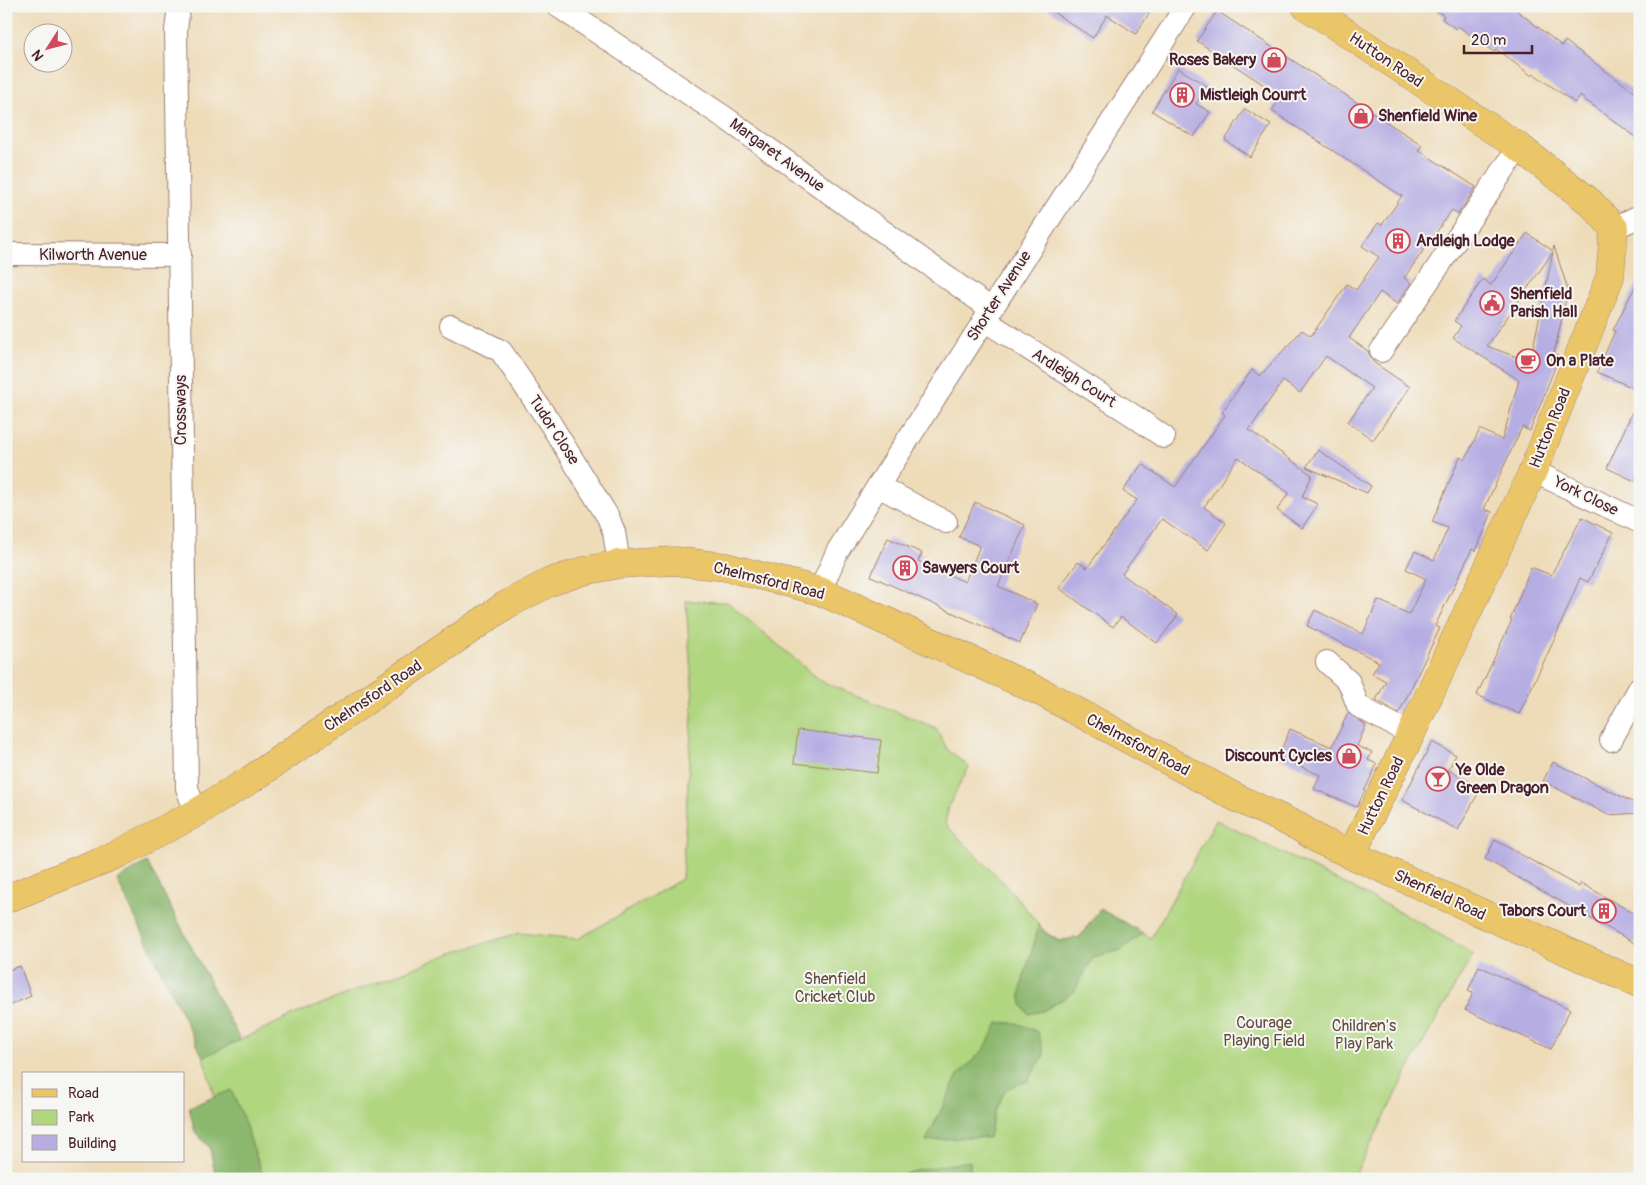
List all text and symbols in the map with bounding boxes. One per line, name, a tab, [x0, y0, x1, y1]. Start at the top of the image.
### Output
north arrow	[22, 22, 72, 72]
scale bar	[1464, 22, 1531, 54]
street label: Hutton Road	[1345, 28, 1427, 92]
text: 20 m	[1471, 31, 1506, 50]
text: N	[28, 47, 48, 64]
shop icon: Roses Bakery	[1261, 47, 1287, 73]
place label: Roses Bakery	[1169, 50, 1256, 70]
building icon: Mistleigh Courrt	[1169, 82, 1195, 108]
place label: Mistleigh Courrt	[1200, 85, 1307, 105]
shop icon: Shenfield Wine	[1348, 103, 1374, 129]
place label: Shenfield Wine	[1378, 106, 1478, 126]
street label: Margaret Avenue	[726, 114, 828, 196]
building icon: Ardleigh Lodge	[1385, 228, 1411, 254]
place label: Ardleigh Lodge	[1416, 231, 1516, 251]
street label: Kilworth Avenue	[39, 245, 147, 265]
street label: Shorter Avenue	[962, 247, 1036, 345]
place label: Shenfield Parish Hall	[1510, 284, 1578, 322]
public building icon: Shenfield Parish Hall	[1479, 290, 1505, 316]
street label: Ardleigh Court	[1028, 344, 1120, 412]
cafe icon: On a Plate	[1515, 348, 1541, 374]
place label: On a Plate	[1546, 351, 1615, 371]
street label: Crossways	[171, 375, 191, 445]
street label: Hutton Road	[1525, 385, 1575, 471]
street label: Tudor Close	[524, 391, 584, 469]
street label: York Close	[1549, 471, 1622, 520]
building icon: Sawyers Court	[892, 555, 918, 581]
street label: Chelmsford Road	[711, 557, 827, 605]
place label: Sawyers Court	[922, 558, 1020, 578]
street label: Chelmsford Road	[320, 656, 426, 736]
street label: Chelmsford Road	[1083, 709, 1193, 781]
shop icon: Discount Cycles	[1336, 743, 1362, 769]
place label: Discount Cycles	[1225, 746, 1333, 766]
street label: Hutton Road	[1353, 753, 1409, 839]
place label: Ye Olde Green Dragon	[1455, 760, 1549, 798]
bar icon: Ye Olde Green Dragon	[1425, 766, 1451, 792]
street label: Shenfield Road	[1391, 865, 1489, 925]
building icon: Tabors Court	[1591, 898, 1617, 924]
place label: Tabors Court	[1498, 901, 1587, 921]
park label: Shenfield Cricket Club	[795, 969, 875, 1007]
park label: Courage Playing Field	[1223, 1013, 1305, 1051]
park label: Children's Play Park	[1332, 1016, 1396, 1054]
legend	[22, 1072, 185, 1162]
text: Road	[68, 1084, 99, 1103]
text: Park	[68, 1108, 95, 1127]
text: Building	[68, 1134, 116, 1153]

